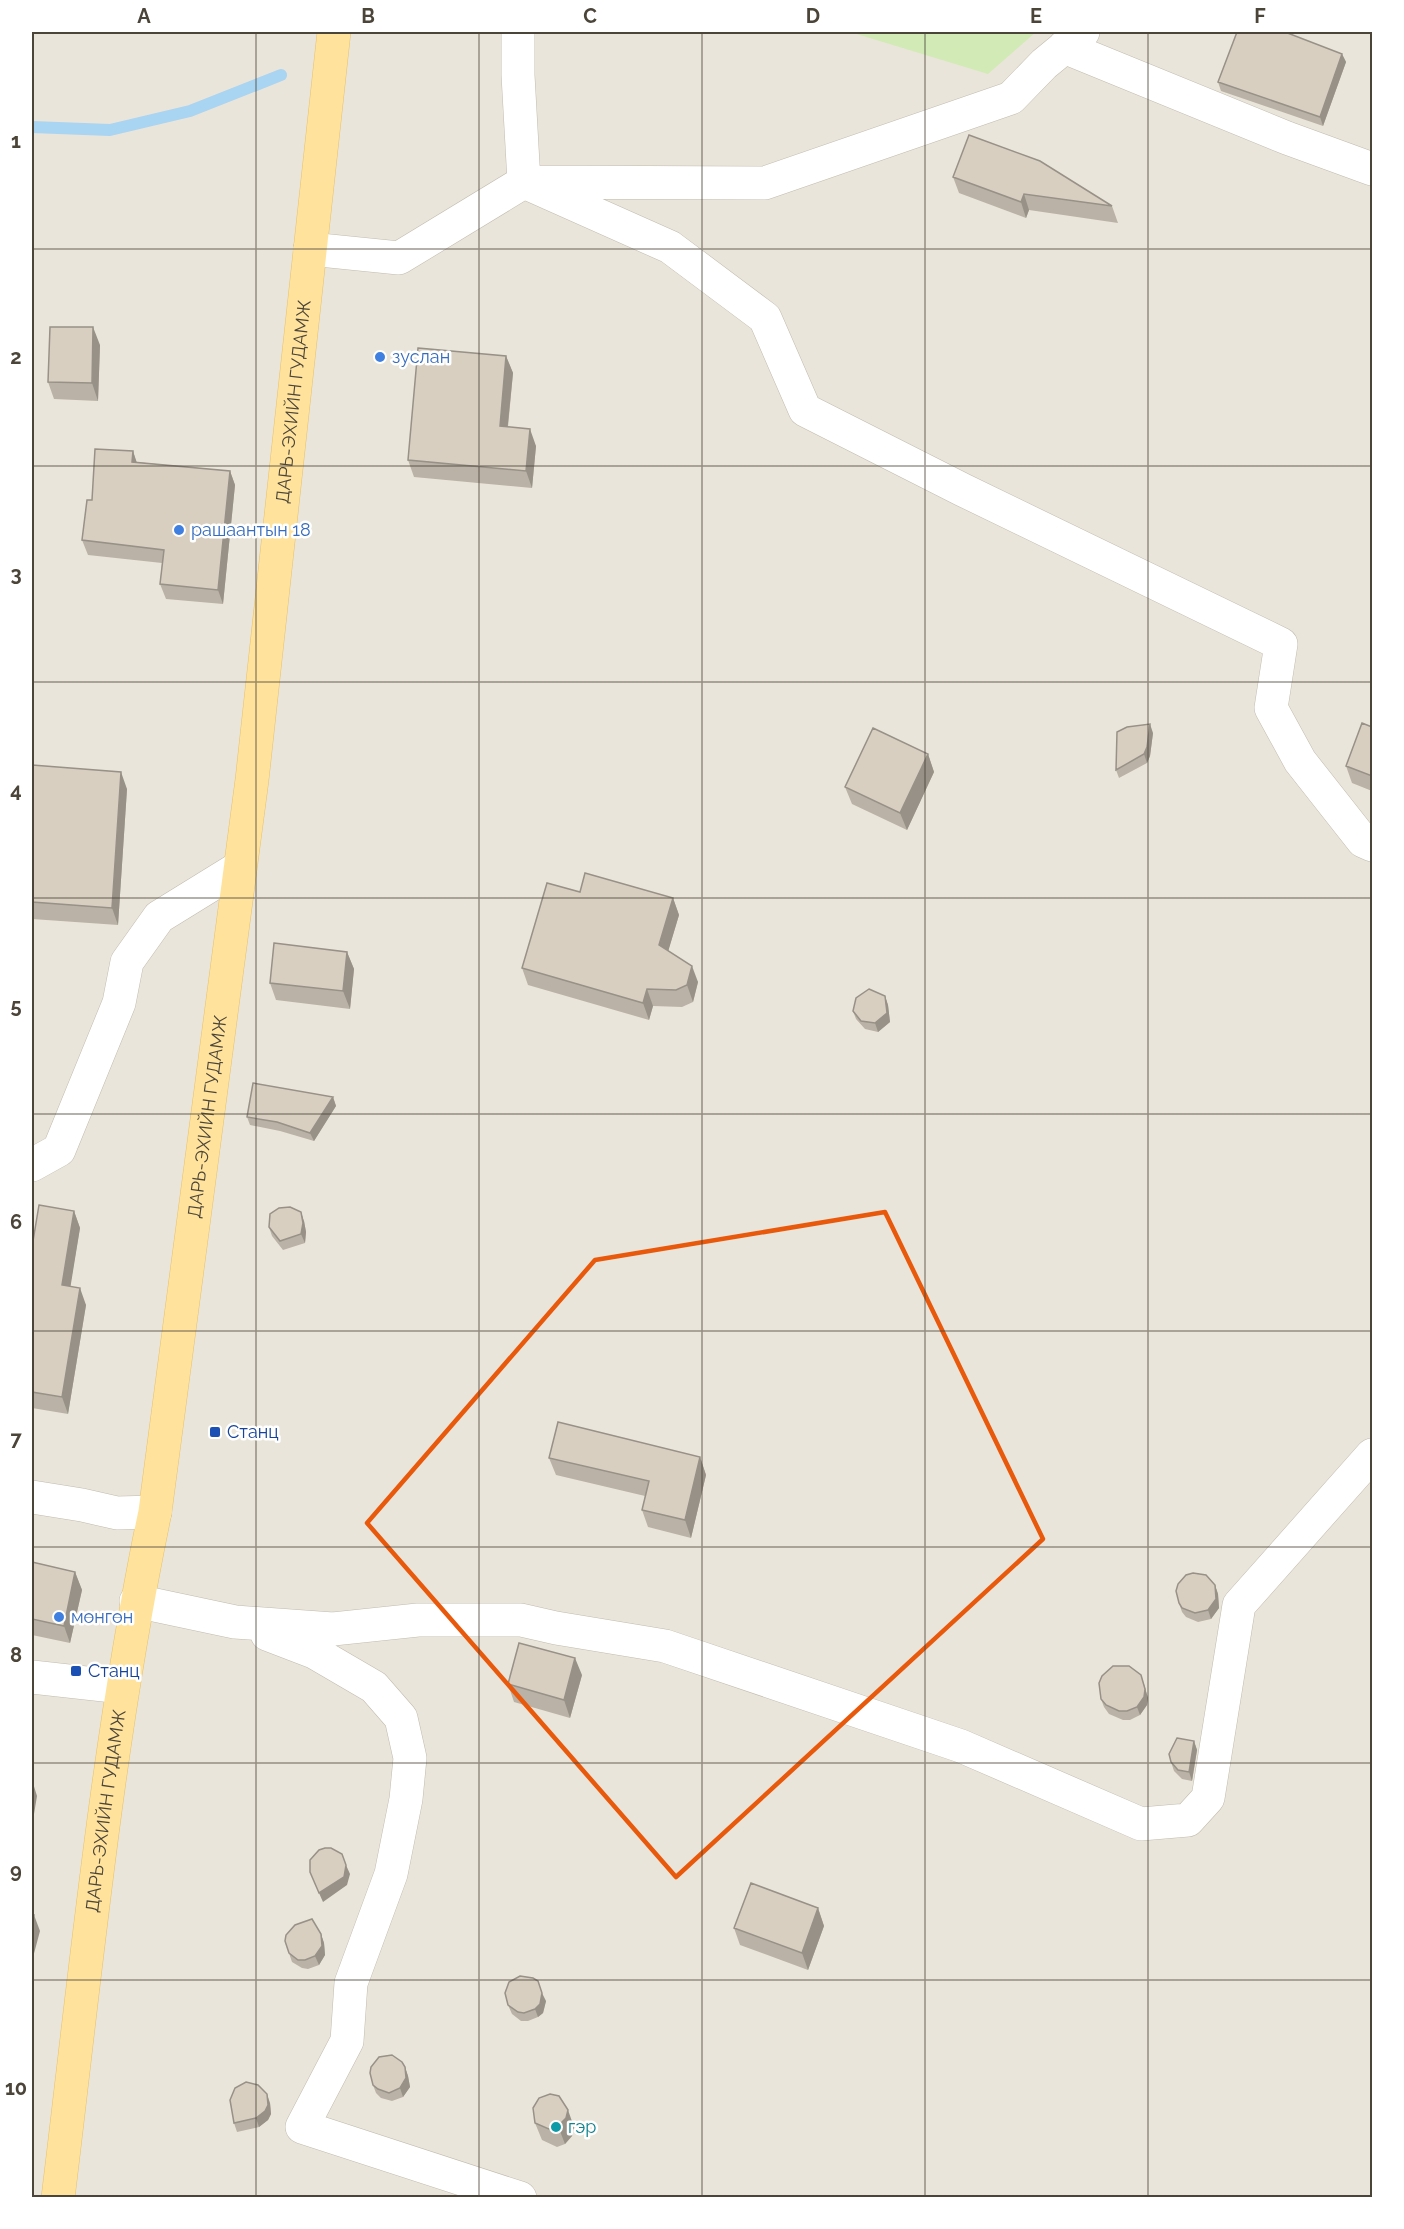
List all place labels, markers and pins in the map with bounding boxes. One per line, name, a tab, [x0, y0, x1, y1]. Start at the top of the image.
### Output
place label: зуслан	[392, 346, 450, 367]
marker: зуслан	[373, 350, 387, 364]
place label: рашаантын 18	[191, 519, 311, 540]
marker: рашаантын 18	[172, 523, 186, 537]
place label: Станц	[227, 1421, 279, 1442]
marker: Станц	[208, 1425, 222, 1439]
place label: мөнгөн	[71, 1606, 133, 1627]
marker: мөнгөн	[52, 1610, 66, 1624]
place label: Cтанц	[88, 1660, 140, 1681]
marker: Cтанц	[69, 1664, 83, 1678]
place label: гэр	[568, 2116, 596, 2137]
marker: гэр	[549, 2120, 563, 2134]

